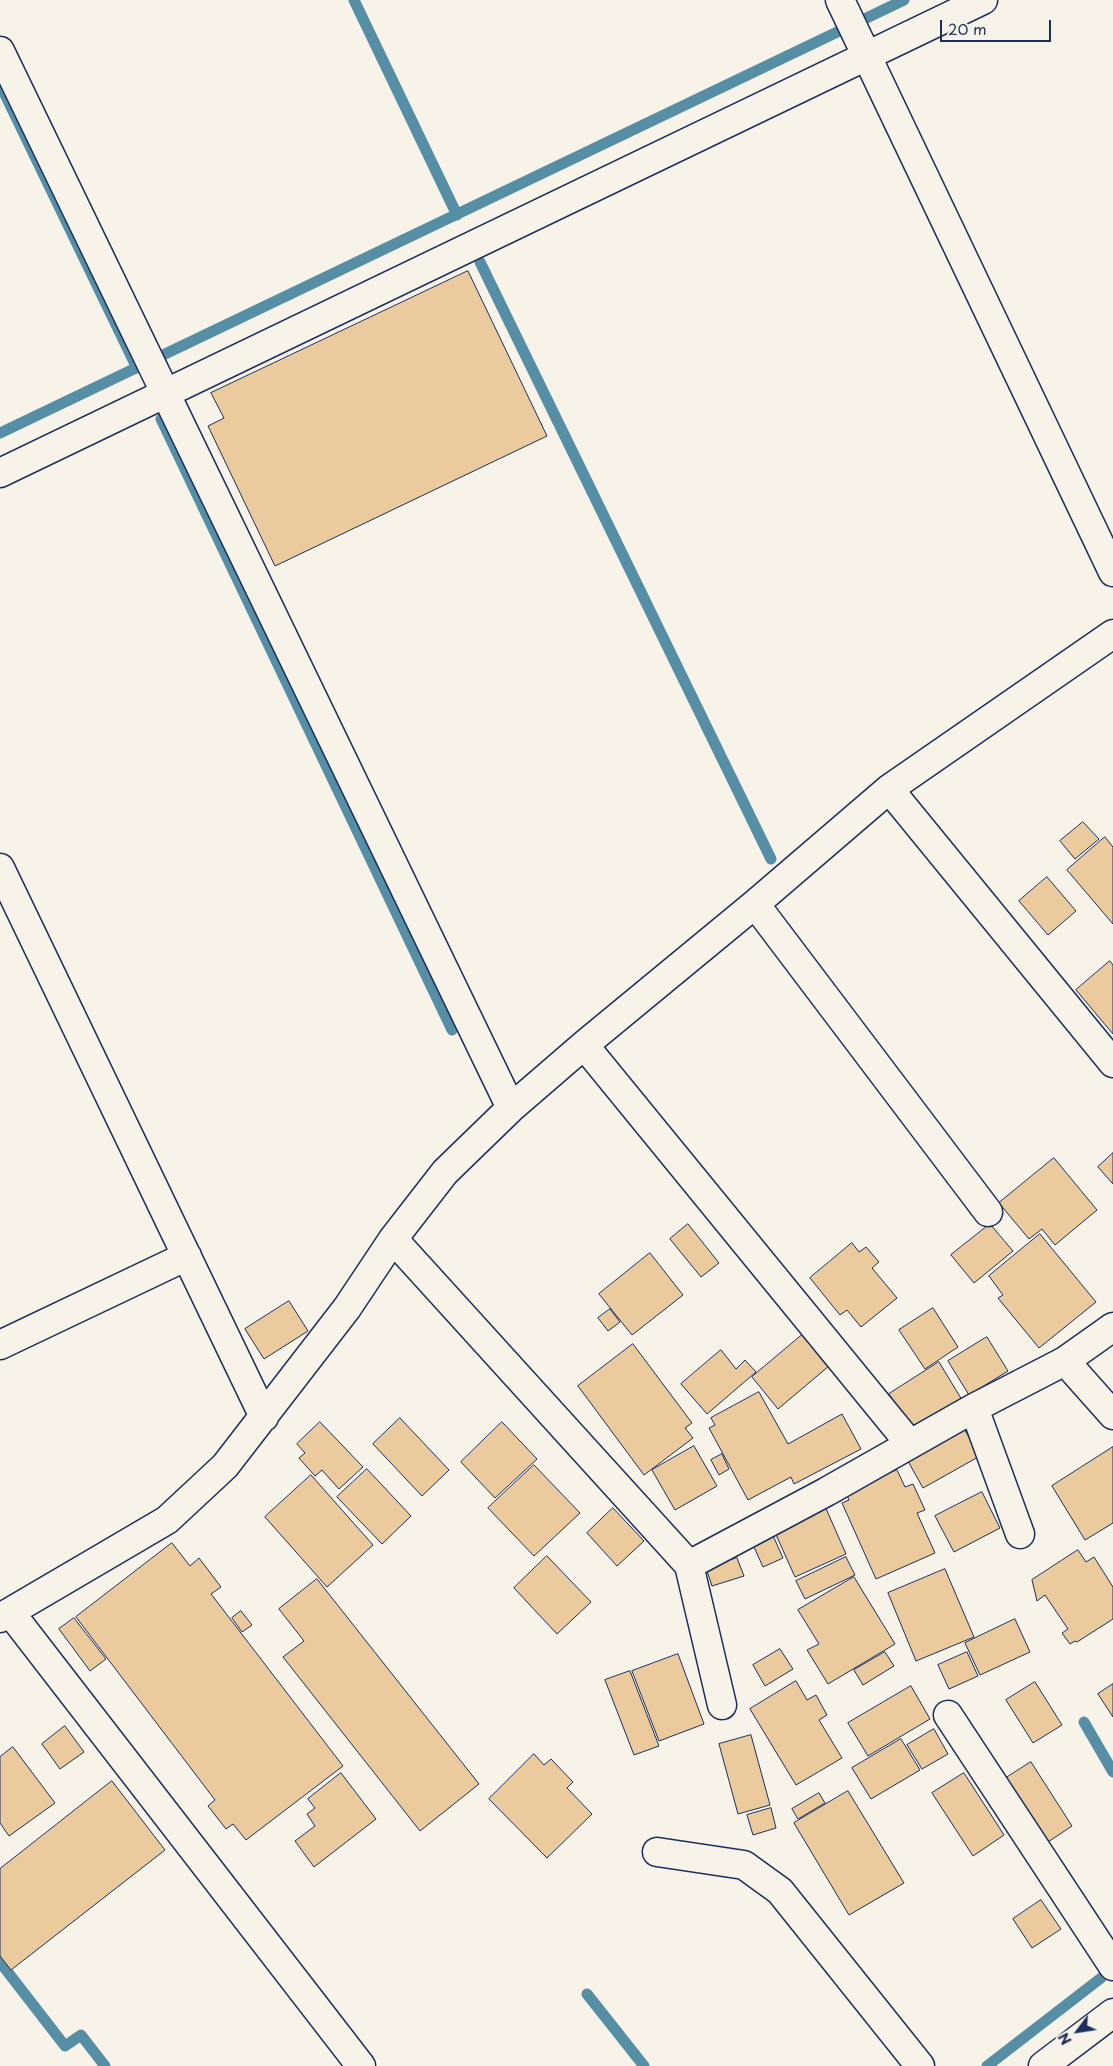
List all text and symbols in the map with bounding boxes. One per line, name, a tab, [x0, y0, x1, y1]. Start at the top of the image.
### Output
scale bar	[943, 10, 1054, 42]
text: 20 m	[948, 17, 987, 40]
north arrow	[1053, 2006, 1103, 2056]
text: N	[1053, 2029, 1077, 2049]

